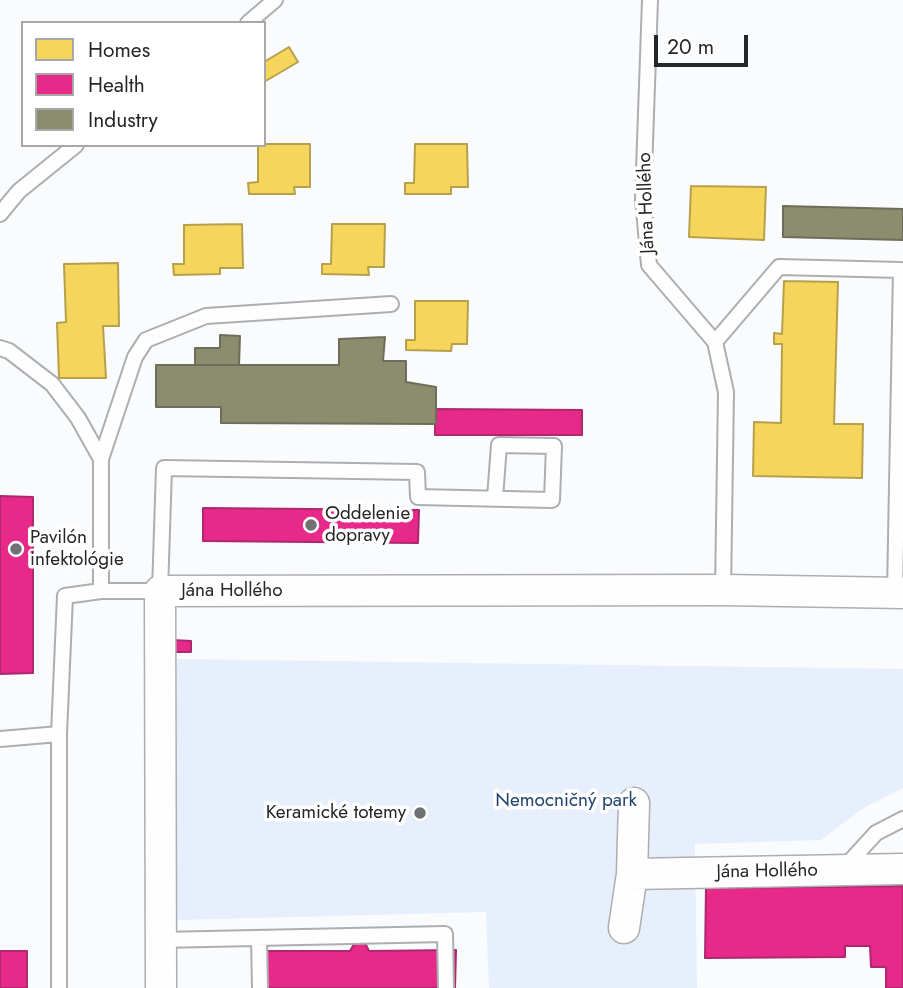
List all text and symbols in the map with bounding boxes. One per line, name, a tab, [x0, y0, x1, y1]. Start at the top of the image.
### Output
legend	[21, 21, 266, 147]
scale bar	[658, 21, 752, 65]
text: 20 m	[667, 32, 714, 62]
text: Homes	[88, 35, 150, 65]
text: Health	[88, 70, 145, 100]
text: Industry	[88, 105, 158, 135]
street label: Jána Hollého	[634, 152, 660, 254]
place label: Oddelenie dopravy	[325, 503, 410, 547]
marker: Oddelenie dopravy	[303, 517, 319, 533]
place label: Pavilón infektológie	[30, 527, 124, 571]
marker: Pavilón infektológie	[8, 541, 24, 557]
street label: Jána Hollého	[181, 580, 283, 602]
park label: Nemocničný park	[495, 790, 637, 812]
place label: Keramické totemy	[266, 802, 406, 824]
marker: Keramické totemy	[412, 805, 428, 821]
street label: Jána Hollého	[716, 860, 818, 884]

